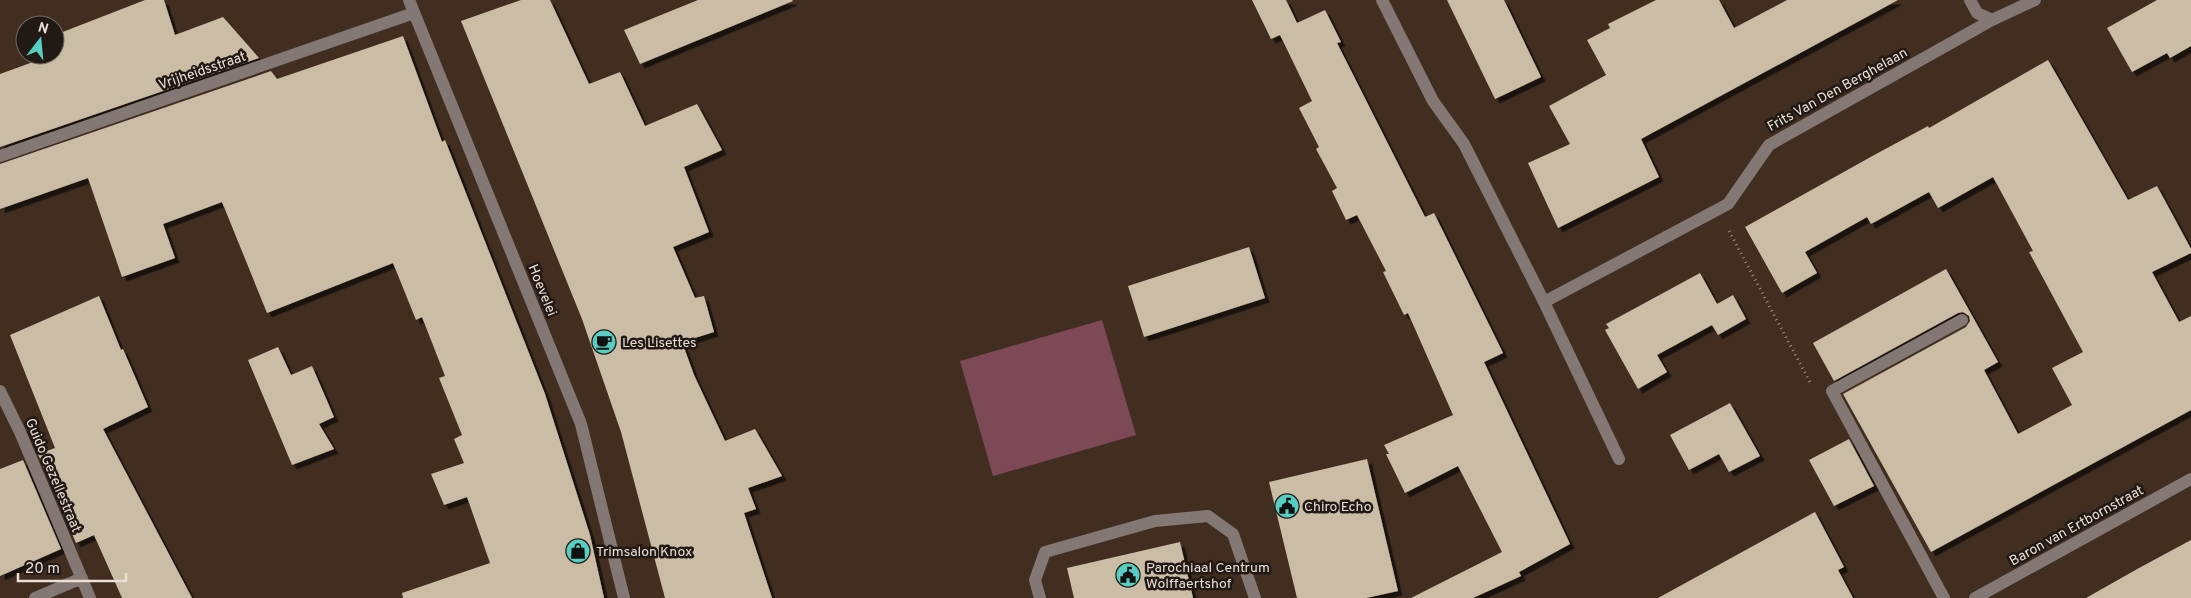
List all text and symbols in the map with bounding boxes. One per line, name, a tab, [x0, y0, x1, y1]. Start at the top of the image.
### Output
north arrow	[15, 15, 65, 65]
text: N	[36, 19, 50, 39]
street label: Frits Van Den Berghelaan	[1765, 45, 1911, 136]
street label: Vrijheidsstraat	[157, 49, 248, 94]
street label: Hoevelei	[524, 262, 560, 319]
cafe icon: Les Lisettes	[591, 329, 617, 355]
place label: Les Lisettes	[622, 335, 696, 352]
street label: Guido Gezellestraat	[21, 416, 84, 535]
street label: Baron van Ertbornstraat	[2007, 482, 2147, 570]
public building icon: Chiro Echo	[1274, 493, 1300, 519]
place label: Chiro Echo	[1304, 499, 1372, 516]
shop icon: Trimsalon Knox	[565, 538, 591, 564]
place label: Trimsalon Knox	[596, 544, 692, 561]
scale bar	[18, 550, 125, 582]
text: 20 m	[25, 560, 60, 579]
place label: Parochiaal Centrum Wolffaertshof	[1146, 560, 1270, 593]
public building icon: Parochiaal Centrum Wolffaertshof	[1115, 562, 1141, 588]

